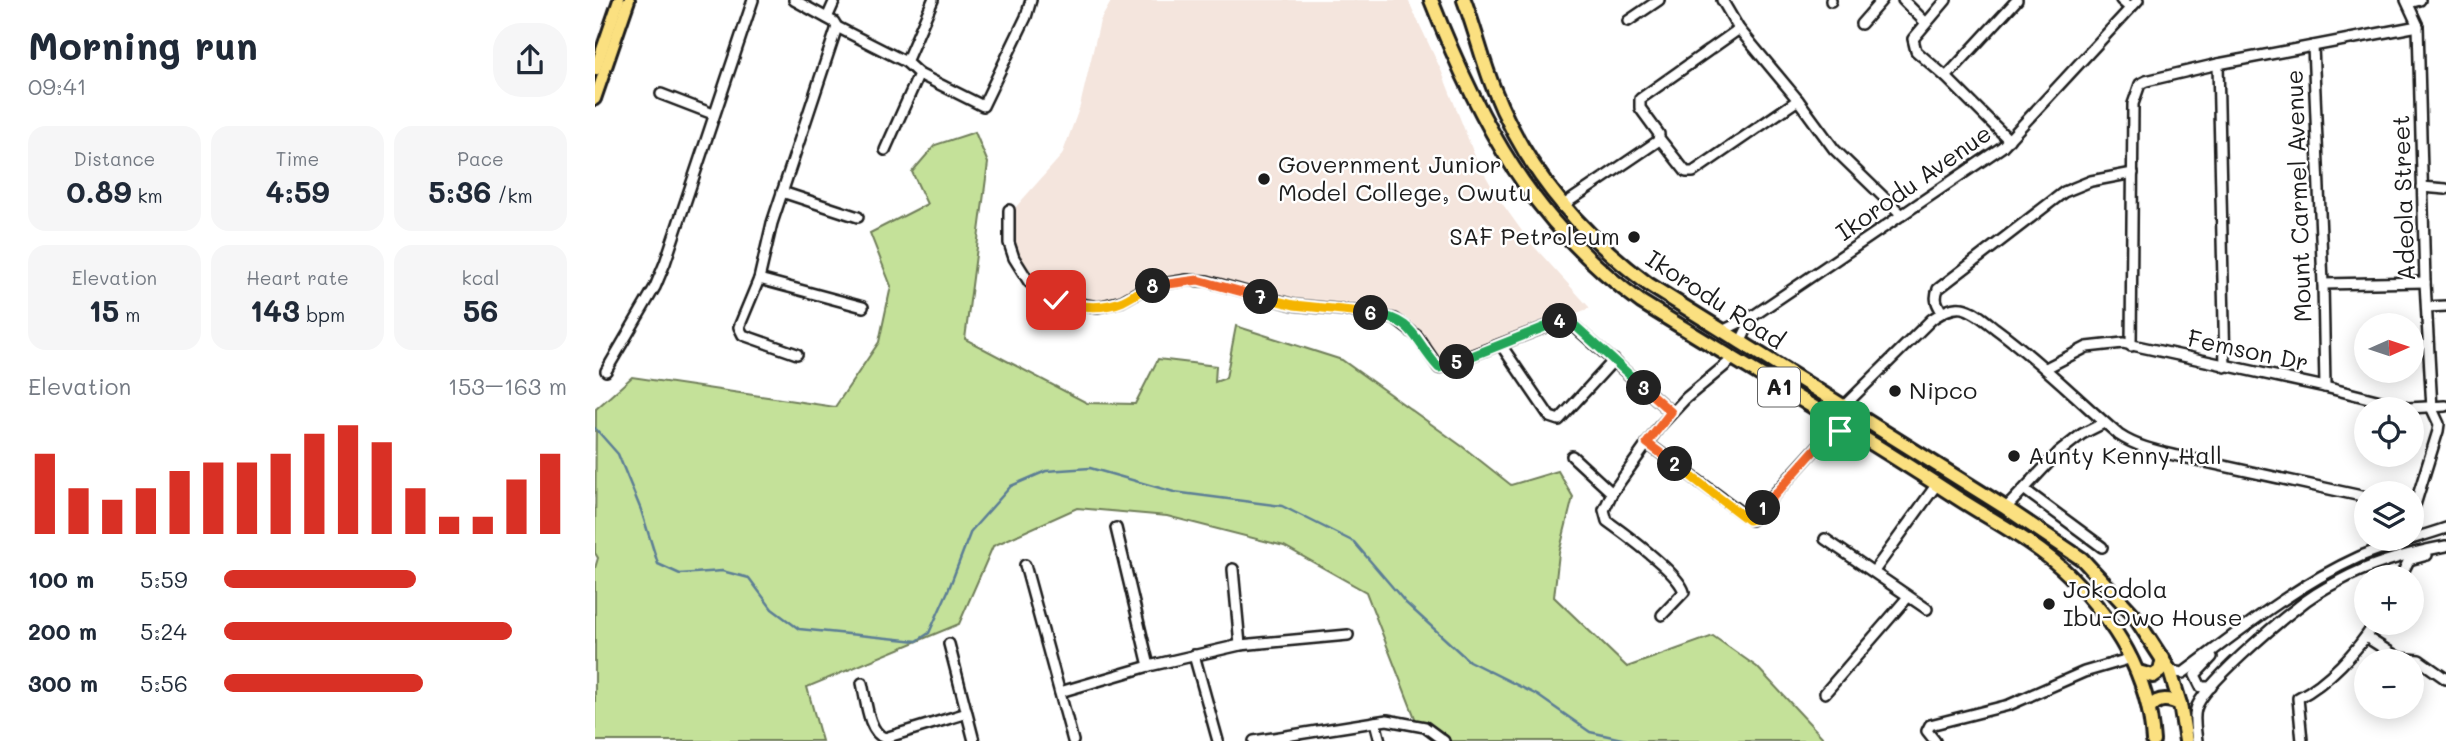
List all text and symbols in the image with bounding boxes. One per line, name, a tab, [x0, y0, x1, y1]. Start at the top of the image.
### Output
text: Morning run	[28, 20, 258, 70]
button: share	[493, 23, 567, 97]
street label: Mount Carmel Avenue	[2278, 69, 2317, 323]
text: 09:41	[28, 71, 87, 101]
street label: Adeola Street	[2384, 115, 2421, 282]
street label: Ikorodu Avenue	[1829, 117, 1997, 247]
text: Distance	[74, 146, 155, 171]
text: Time	[276, 146, 319, 171]
text: Pace	[457, 146, 504, 171]
place label: Government Junior Model College, Owutu	[1278, 148, 1532, 207]
text: 0.89	[66, 171, 131, 211]
text: 4:59	[265, 171, 330, 211]
text: 5:36	[428, 171, 491, 211]
marker: Government Junior Model College, Owutu	[1256, 171, 1272, 187]
text: km	[131, 183, 163, 208]
text: /km	[491, 183, 533, 208]
place label: SAF Petroleum	[1449, 220, 1620, 251]
marker: SAF Petroleum	[1626, 229, 1642, 245]
street label: Ikorodu Road	[1640, 242, 1791, 355]
text: Elevation	[72, 265, 157, 290]
text: Heart rate	[246, 265, 349, 290]
text: kcal	[462, 265, 499, 290]
pin: 8	[1135, 268, 1171, 304]
pin	[1026, 270, 1086, 330]
text: 8	[1147, 273, 1158, 298]
pin: 7	[1243, 280, 1279, 314]
icon: check	[1037, 281, 1075, 319]
text: 7	[1255, 284, 1266, 309]
text: 15	[88, 290, 119, 330]
text: 143	[250, 290, 300, 330]
text: 56	[463, 290, 498, 330]
pin: 6	[1353, 296, 1389, 330]
text: 6	[1365, 300, 1376, 325]
text: m	[119, 302, 141, 327]
text: bpm	[300, 302, 345, 327]
pin: 4	[1543, 304, 1577, 338]
text: 4	[1553, 308, 1566, 333]
north arrow	[2354, 313, 2424, 383]
map controls	[2354, 313, 2424, 719]
street label: Femson Dr	[2185, 322, 2312, 377]
pin: 5	[1439, 344, 1475, 380]
text: 5	[1451, 349, 1462, 374]
road number: A1	[1758, 368, 1800, 406]
pin: 3	[1627, 370, 1661, 406]
text: Elevation	[28, 371, 131, 401]
text: 153–163 m	[448, 371, 567, 401]
place label: Nipco	[1909, 374, 1977, 405]
text: 3	[1638, 375, 1649, 400]
marker: Nipco	[1887, 383, 1903, 399]
button: locate	[2354, 397, 2424, 467]
pin	[1810, 401, 1870, 461]
icon: arrive	[1821, 412, 1859, 450]
place label: Aunty Kenny Hall	[2028, 439, 2222, 470]
pin: 2	[1657, 447, 1693, 482]
marker: Aunty Kenny Hall	[2006, 448, 2022, 464]
text: 2	[1669, 451, 1680, 476]
button: layers	[2354, 481, 2424, 551]
pin: 1	[1745, 490, 1781, 526]
text: 1	[1758, 495, 1767, 520]
text: 100 m	[28, 564, 94, 594]
text: 5:59	[140, 564, 188, 594]
button: +	[2354, 565, 2424, 635]
place label: Jokodola Ibu-Owo House	[2063, 573, 2243, 632]
marker: Jokodola Ibu-Owo House	[2041, 596, 2057, 612]
text: 200 m	[28, 616, 97, 646]
text: 5:24	[140, 616, 187, 646]
button: −	[2354, 649, 2424, 719]
text: 300 m	[28, 668, 98, 698]
text: 5:56	[140, 668, 188, 698]

